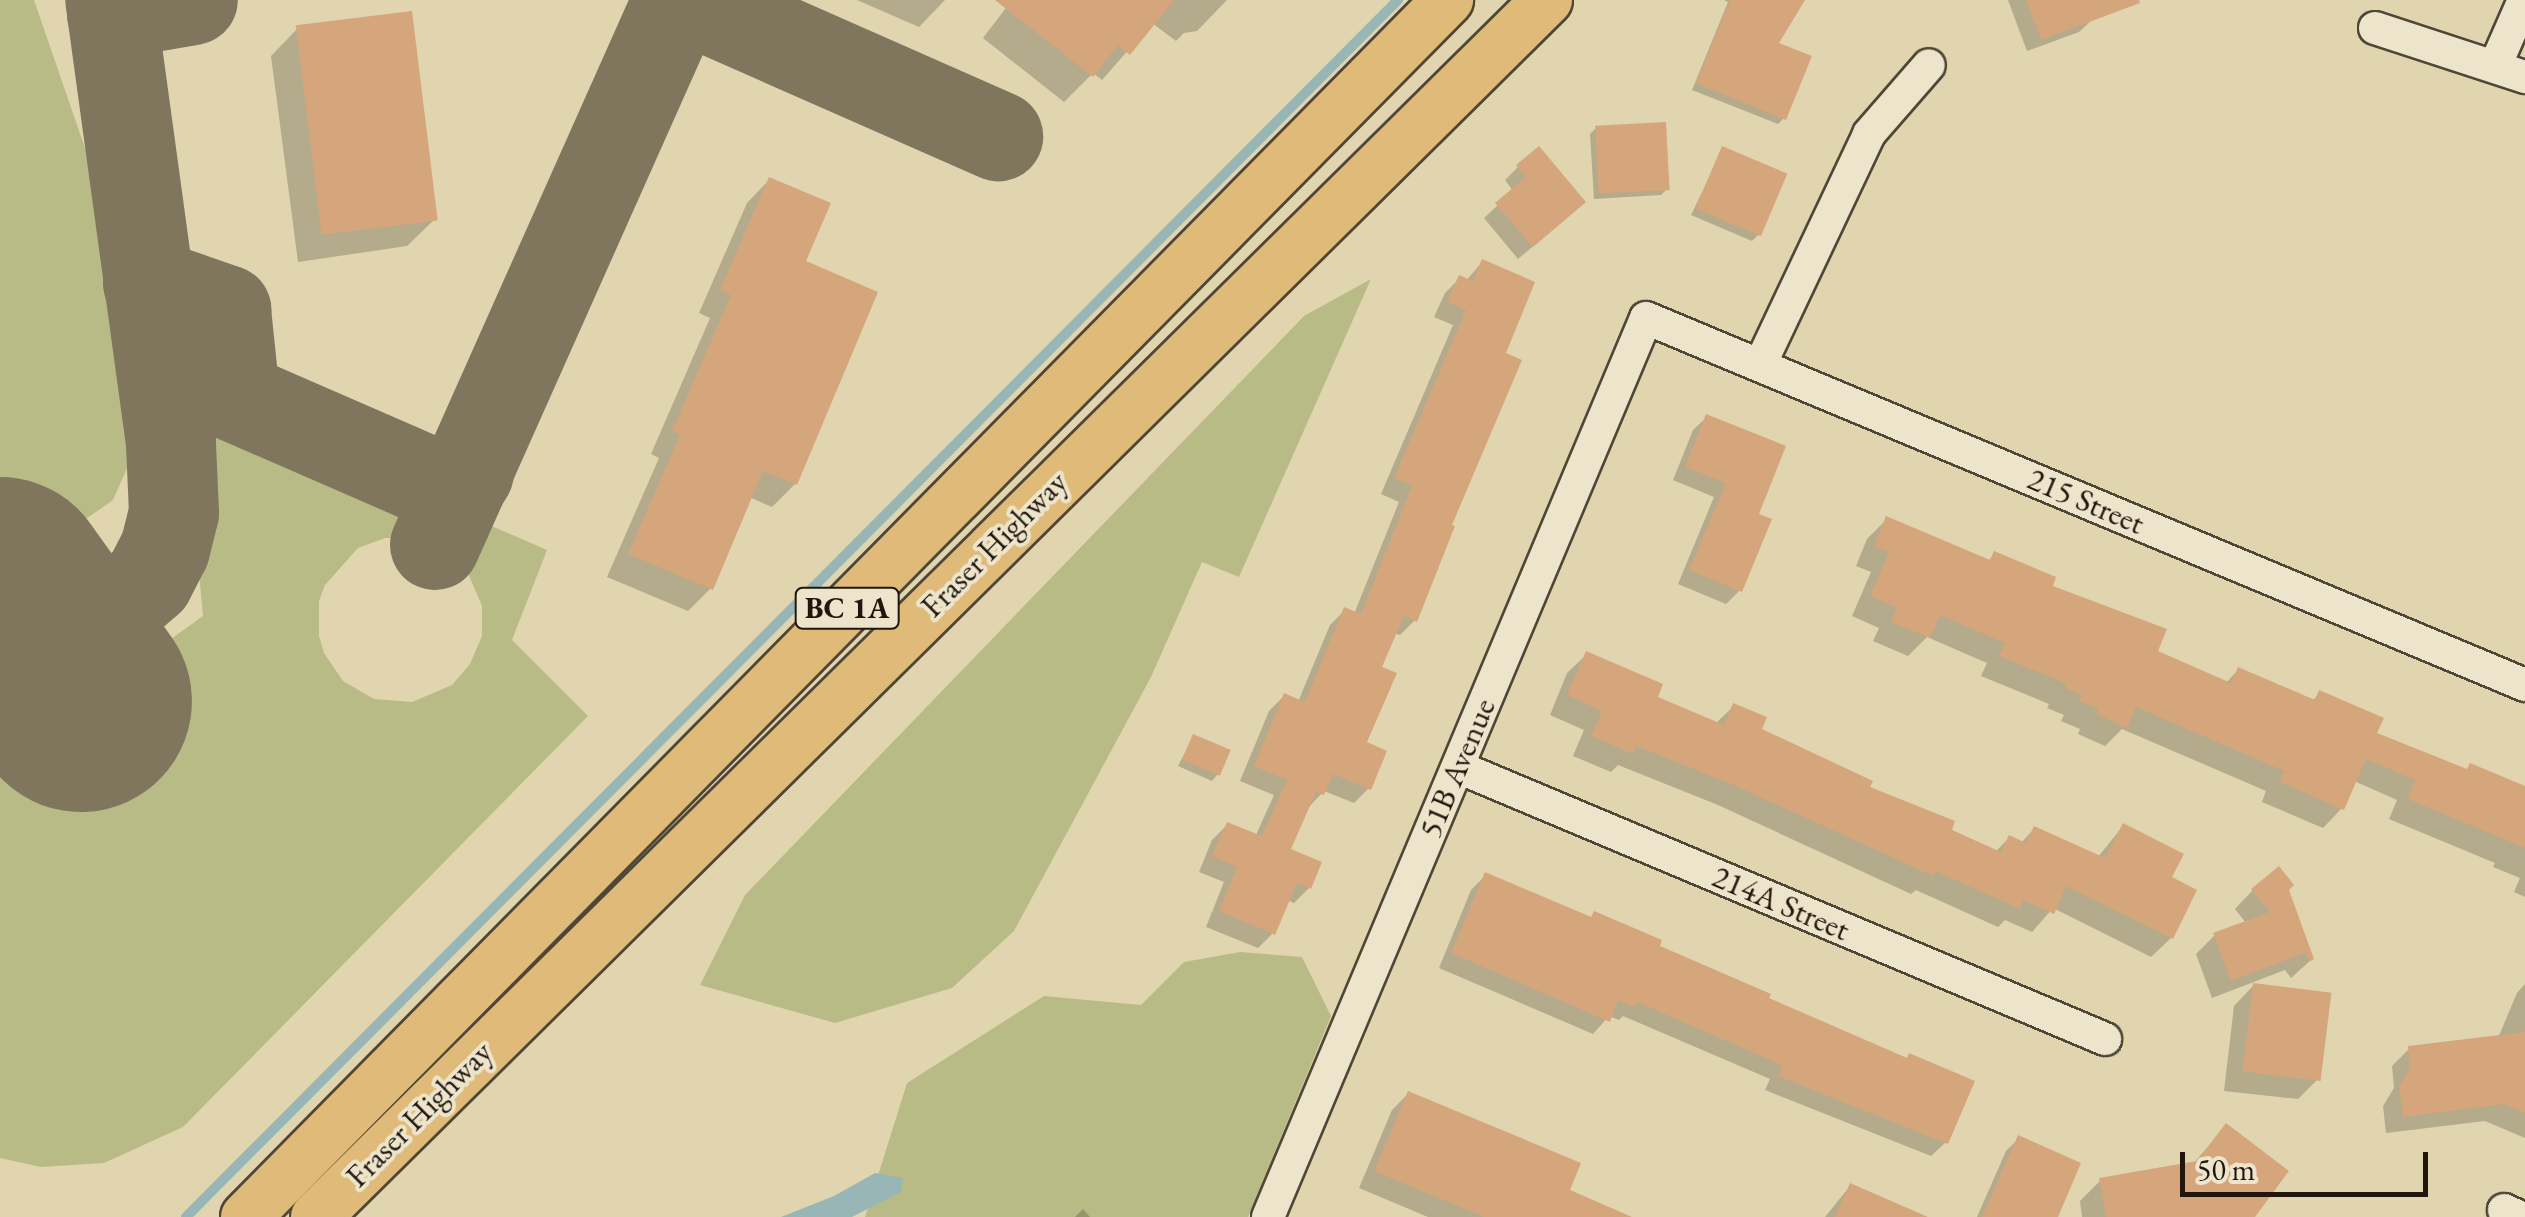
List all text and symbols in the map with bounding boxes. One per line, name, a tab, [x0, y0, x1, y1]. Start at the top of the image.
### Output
street label: 215 Street	[2022, 459, 2150, 543]
street label: Fraser Highway	[913, 463, 1075, 625]
road number: BC 1A	[794, 583, 900, 633]
street label: 51B Avenue	[1410, 692, 1504, 844]
street label: 214A Street	[1707, 857, 1855, 949]
street label: Fraser Highway	[338, 1033, 500, 1195]
scale bar	[2185, 1132, 2432, 1194]
text: 50 m	[2197, 1150, 2255, 1189]

